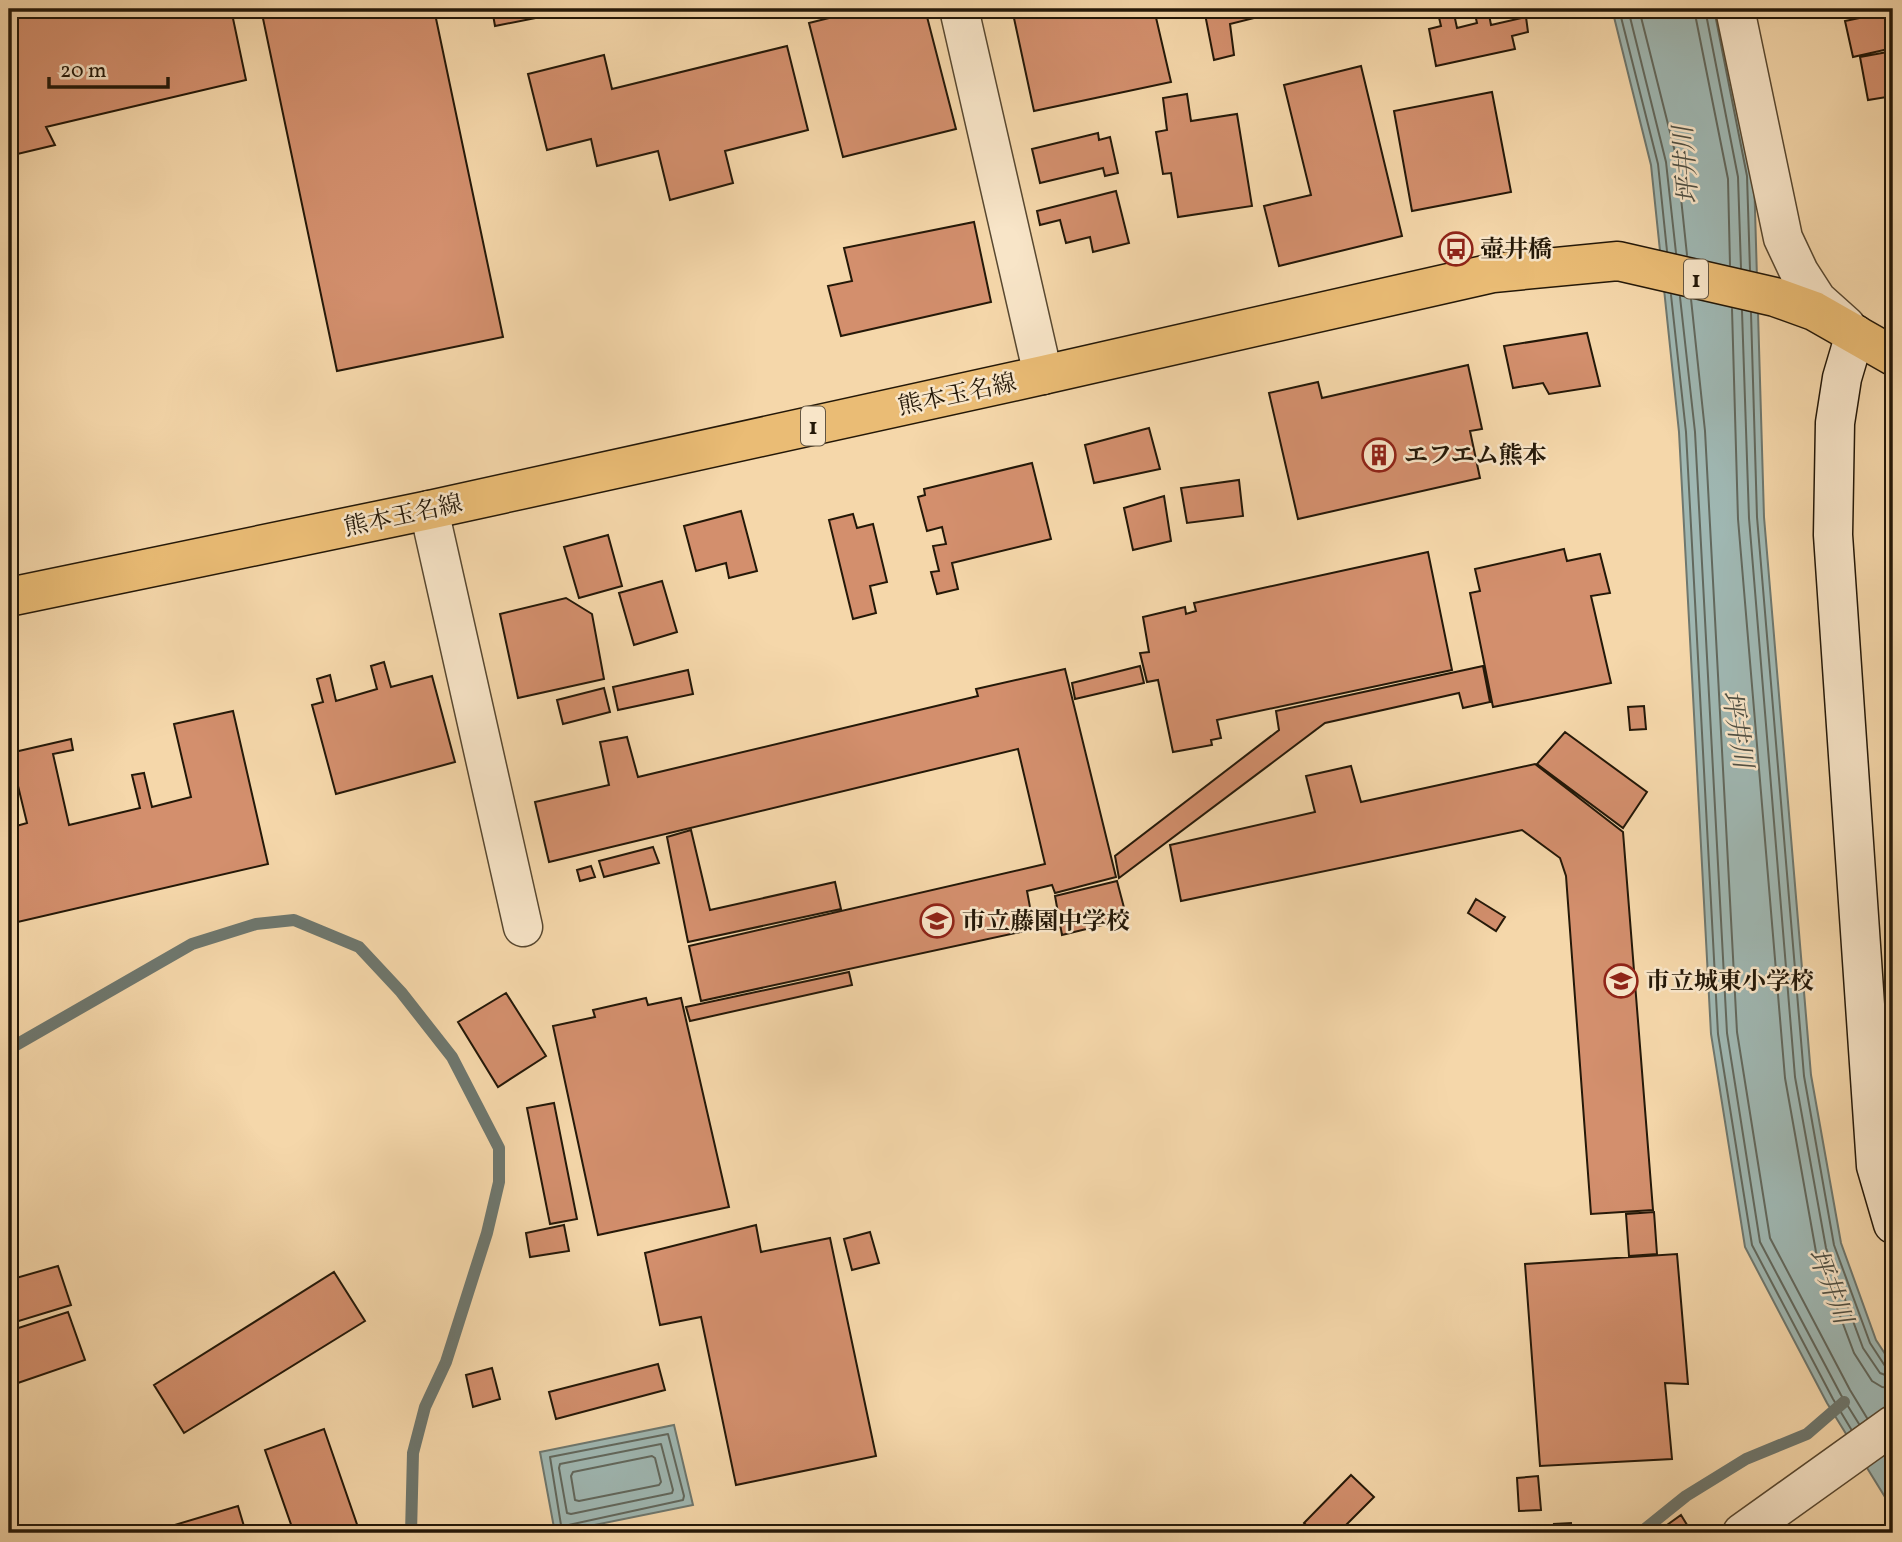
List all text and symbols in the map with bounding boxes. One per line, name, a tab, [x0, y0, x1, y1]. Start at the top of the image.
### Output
scale bar	[49, 46, 168, 90]
text: 20 m	[60, 57, 106, 86]
water label: 坪井川	[1666, 122, 1708, 205]
bus stop icon: 壺井橋	[1437, 230, 1475, 268]
place label: 壺井橋	[1480, 234, 1552, 268]
road number: 1	[1684, 260, 1708, 298]
street label: 熊本玉名線	[895, 367, 1020, 425]
road number: 1	[801, 406, 825, 446]
building icon: エフエム熊本	[1360, 436, 1398, 474]
place label: エフエム熊本	[1404, 440, 1547, 474]
street label: 熊本玉名線	[341, 488, 466, 546]
water label: 坪井川	[1712, 688, 1760, 774]
school or university icon: 市立藤園中学校	[918, 902, 956, 940]
place label: 市立藤園中学校	[962, 906, 1130, 940]
school or university icon: 市立城東小学校	[1602, 962, 1640, 1000]
place label: 市立城東小学校	[1646, 966, 1814, 1000]
water label: 坪井川	[1798, 1244, 1861, 1332]

